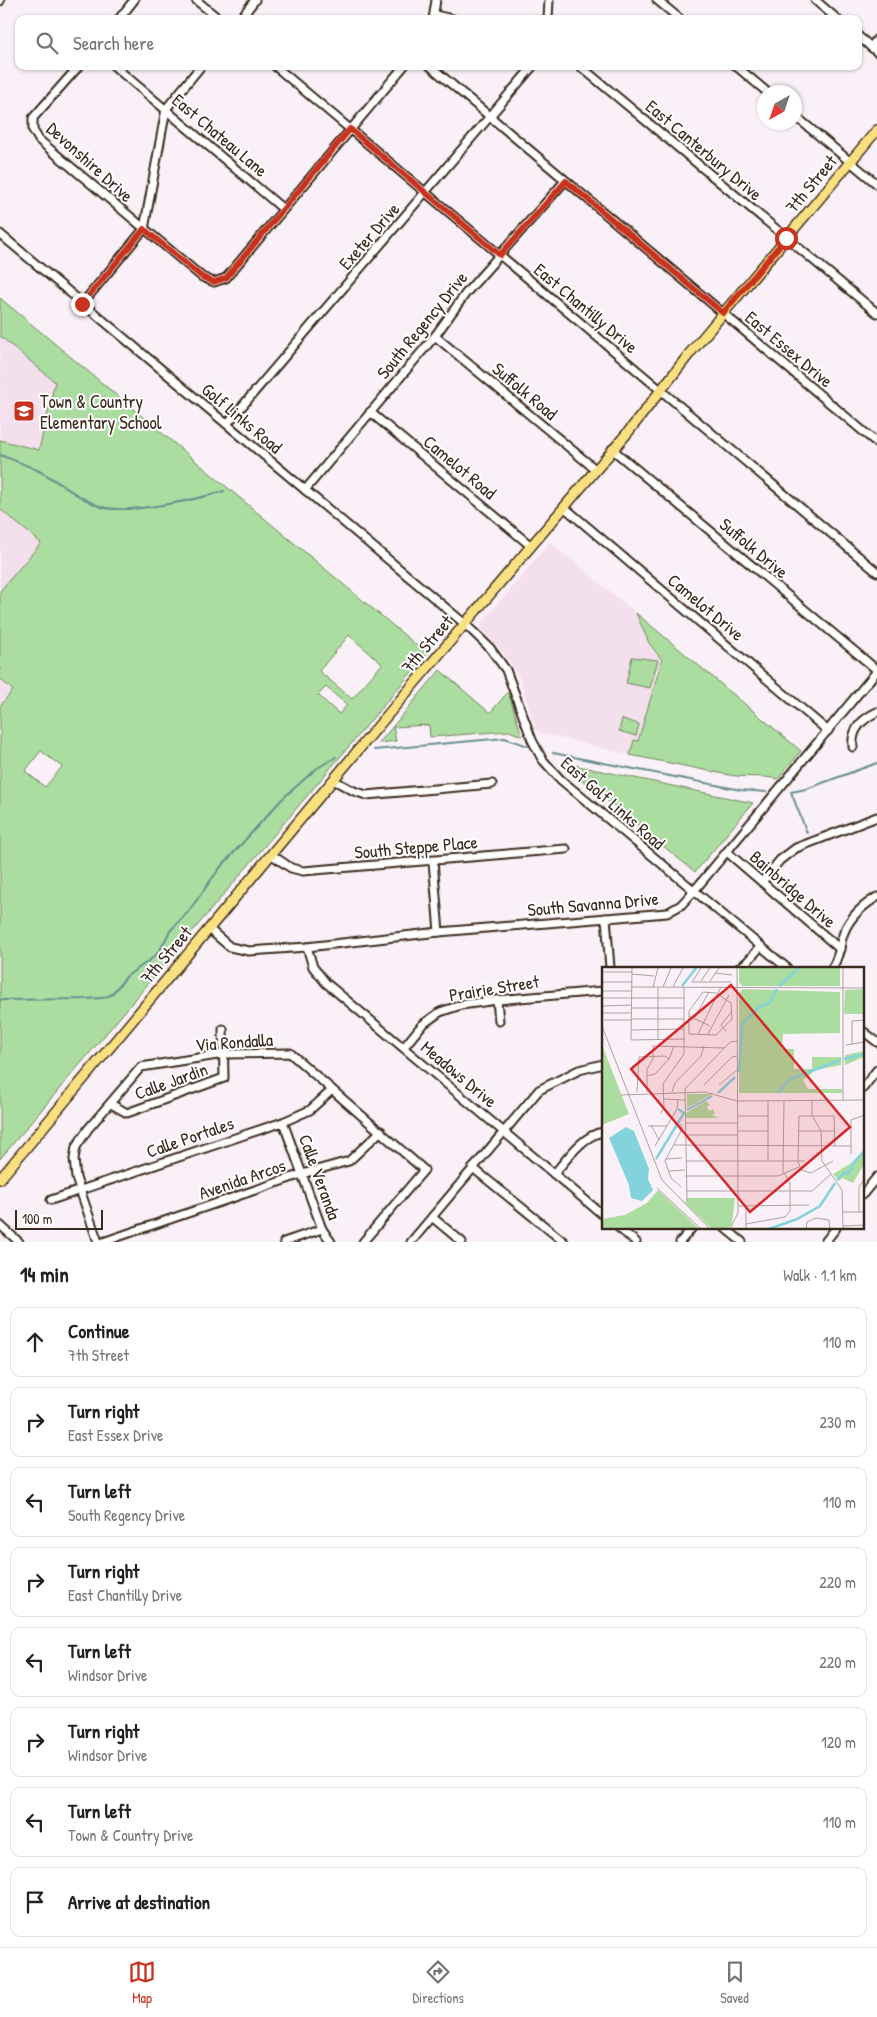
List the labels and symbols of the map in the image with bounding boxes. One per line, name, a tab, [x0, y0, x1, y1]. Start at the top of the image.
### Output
north arrow	[757, 85, 802, 130]
street label: East Chateau Lane	[167, 88, 273, 182]
street label: East Canterbury Drive	[641, 94, 767, 206]
street label: Devonshire Drive	[41, 116, 139, 208]
street label: 7th Street	[779, 149, 843, 218]
street label: Exeter Drive	[333, 197, 405, 275]
route start	[775, 227, 798, 250]
street label: East Chantilly Drive	[529, 257, 643, 359]
street label: South Regency Drive	[371, 266, 473, 384]
route end	[71, 293, 94, 316]
street label: East Essex Drive	[740, 305, 838, 393]
street label: Suffolk Road	[487, 356, 563, 426]
street label: Golf Links Road	[196, 377, 288, 459]
place label: Town & Country Elementary School	[40, 389, 162, 435]
school or university icon: Town & Country Elementary School	[12, 399, 36, 423]
street label: Camelot Road	[418, 429, 502, 505]
street label: Suffolk Drive	[714, 512, 794, 584]
street label: Camelot Drive	[663, 568, 749, 646]
street label: 7th Street	[395, 609, 459, 678]
street label: East Golf Links Road	[556, 751, 670, 855]
street label: South Steppe Place	[353, 829, 479, 865]
street label: Bainbridge Drive	[744, 844, 842, 934]
street label: South Savanna Drive	[526, 886, 660, 922]
street label: 7th Street	[134, 920, 198, 989]
inset map	[602, 967, 864, 1230]
street label: Prairie Street	[447, 968, 542, 1007]
street label: Via Rondalla	[194, 1027, 274, 1057]
street label: Meadows Drive	[416, 1035, 502, 1113]
street label: Calle Jardin	[131, 1056, 211, 1106]
street label: Calle Portales	[143, 1110, 237, 1164]
street label: Calle Veranda	[293, 1131, 347, 1223]
street label: Avenida Arcos	[195, 1152, 289, 1206]
scale bar	[15, 1207, 102, 1230]

